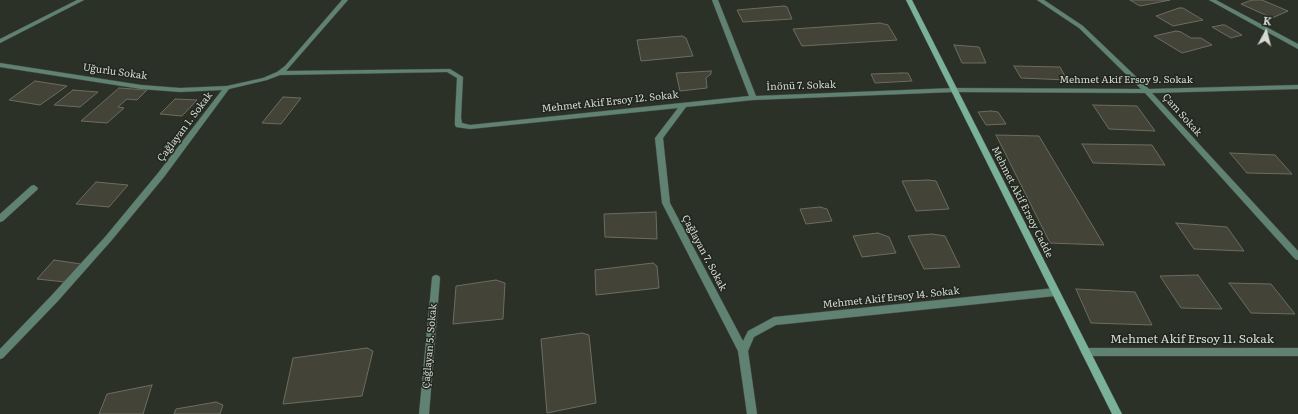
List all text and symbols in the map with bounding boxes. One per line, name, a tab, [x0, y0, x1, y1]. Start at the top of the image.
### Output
north arrow	[1246, 12, 1286, 52]
text: K	[1262, 12, 1273, 29]
street label: Uğurlu Sokak	[82, 62, 148, 82]
street label: Mehmet Akif Ersoy 9. Sokak	[1059, 74, 1193, 86]
street label: İnönü 7. Sokak	[766, 79, 836, 93]
street label: Mehmet Akif Ersoy 12. Sokak	[541, 89, 679, 115]
street label: Çağlayan 1. Sokak	[155, 90, 215, 164]
street label: Çam Sokak	[1160, 91, 1204, 139]
street label: Mehmet Akif Ersoy Cadde	[989, 144, 1055, 260]
street label: Çağlayan 7. Sokak	[679, 213, 729, 293]
street label: Mehmet Akif Ersoy 14. Sokak	[822, 285, 960, 311]
street label: Çağlayan 5. Sokak	[420, 303, 440, 389]
street label: Mehmet Akif Ersoy 11. Sokak	[1110, 332, 1274, 346]

